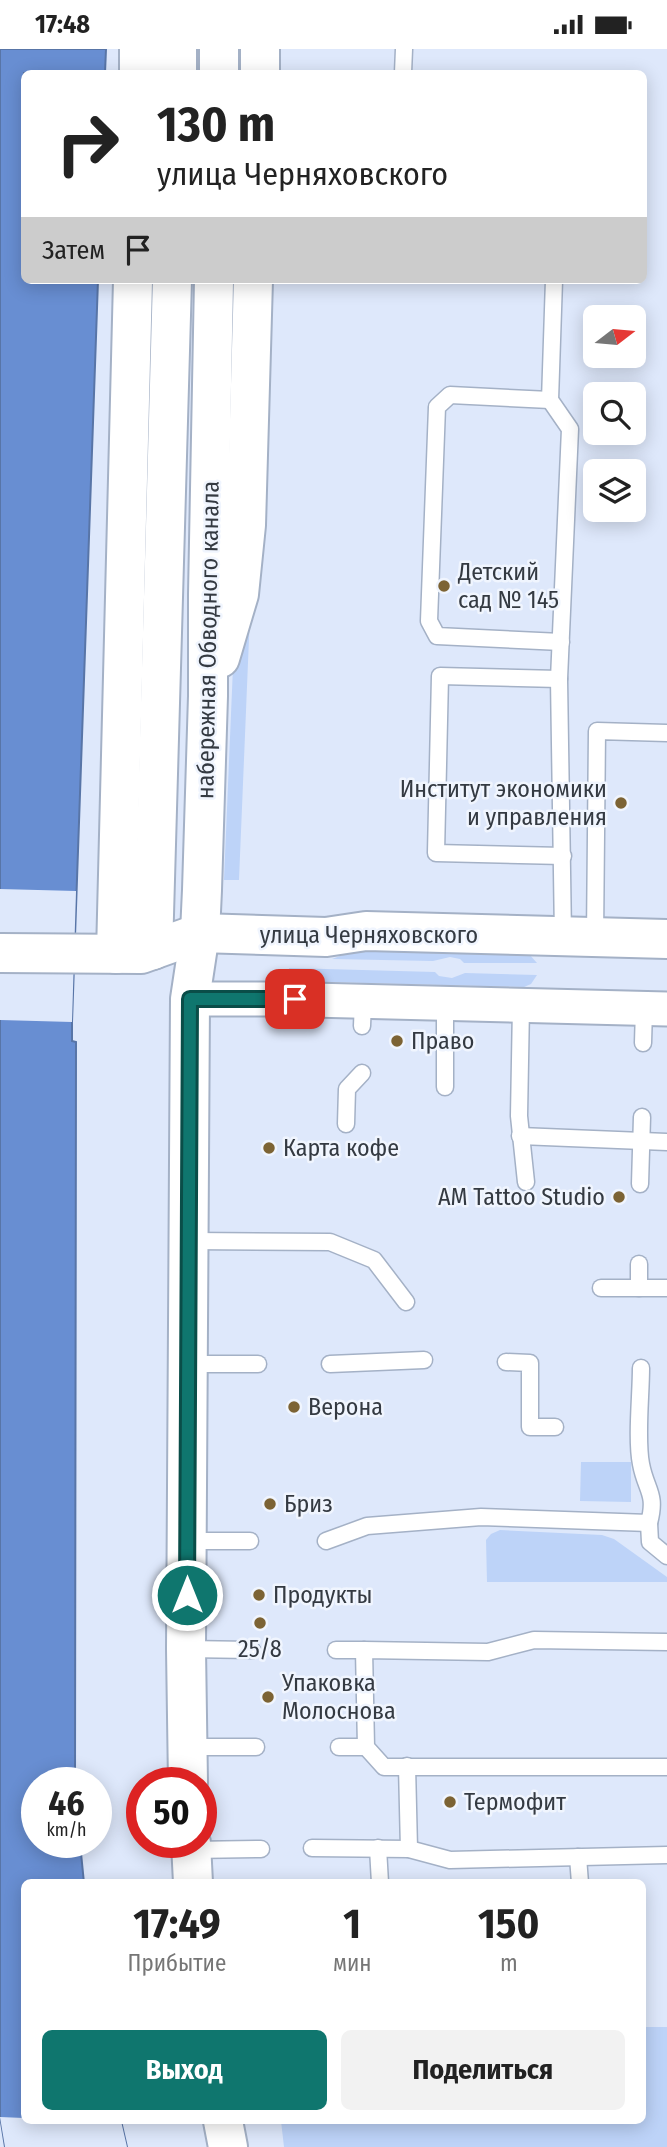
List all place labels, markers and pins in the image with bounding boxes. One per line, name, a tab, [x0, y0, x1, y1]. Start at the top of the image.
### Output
place label: Детский сад № 145	[457, 558, 559, 614]
marker: Детский сад № 145	[436, 578, 452, 594]
place label: Институт экономики и управления	[400, 775, 607, 831]
marker: Институт экономики и управления	[613, 795, 629, 811]
pin	[265, 969, 325, 1029]
place label: Право	[411, 1027, 474, 1055]
marker: Право	[389, 1033, 405, 1049]
place label: Карта кофе	[283, 1134, 399, 1162]
marker: Карта кофе	[261, 1140, 277, 1156]
place label: AM Tattoo Studio	[438, 1183, 605, 1211]
marker: AM Tattoo Studio	[611, 1189, 627, 1205]
place label: Верона	[308, 1393, 383, 1421]
marker: Верона	[286, 1399, 302, 1415]
place label: Бриз	[284, 1490, 333, 1518]
marker: Бриз	[262, 1496, 278, 1512]
place label: Продукты	[273, 1581, 372, 1609]
marker: Продукты	[251, 1587, 267, 1603]
marker: 25/8	[252, 1615, 268, 1631]
place label: 25/8	[238, 1635, 282, 1663]
place label: Упаковка Молоснова	[281, 1669, 396, 1725]
marker: Упаковка Молоснова	[260, 1689, 276, 1705]
place label: Термофит	[464, 1788, 566, 1816]
marker: Термофит	[442, 1794, 458, 1810]

